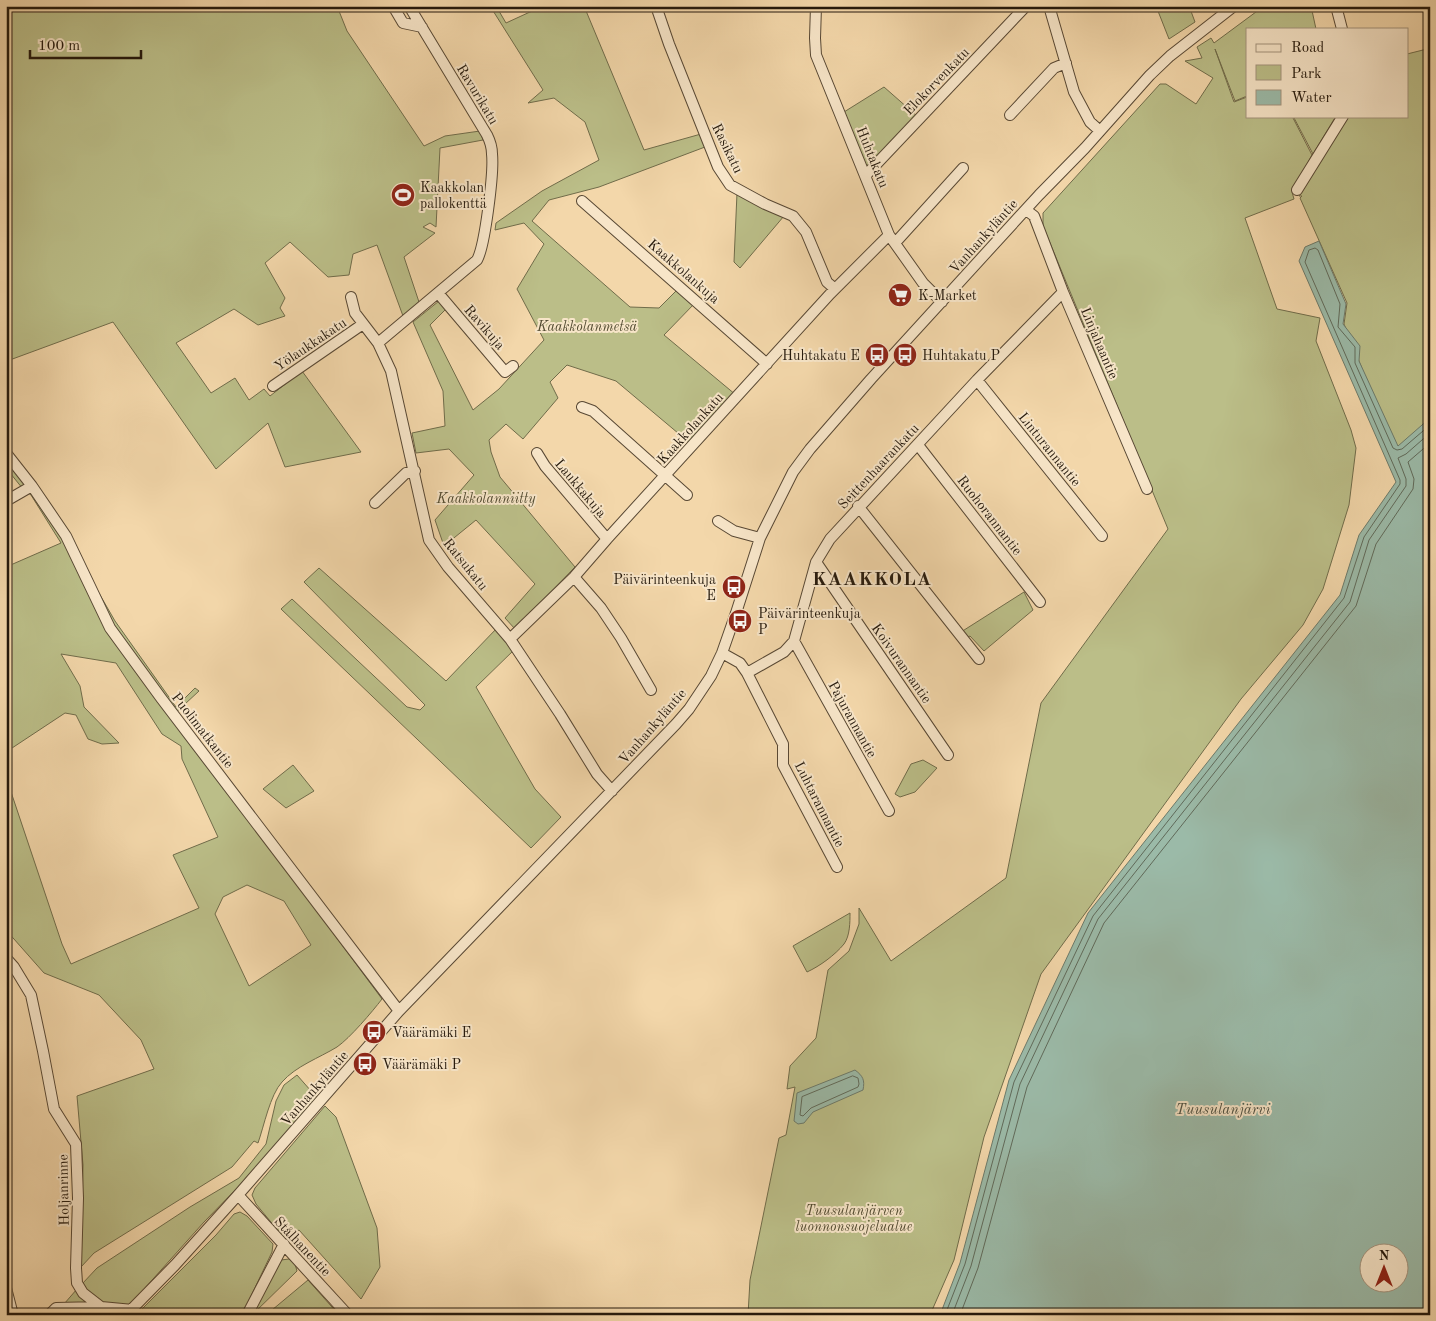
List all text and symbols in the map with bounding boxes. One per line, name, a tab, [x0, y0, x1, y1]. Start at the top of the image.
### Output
scale bar	[30, 28, 141, 60]
legend	[1246, 28, 1408, 118]
text: 100 m	[38, 39, 80, 54]
text: Road	[1291, 41, 1325, 56]
street label: Elokorvenkatu	[901, 45, 973, 118]
street label: Ravurikatu	[454, 62, 501, 127]
text: Park	[1291, 67, 1322, 82]
text: Water	[1291, 91, 1332, 106]
street label: Rasikatu	[709, 121, 745, 176]
street label: Huhtakatu	[853, 125, 891, 190]
place label: Kaakkolan pallokenttä	[420, 181, 487, 211]
sports icon: Kaakkolan pallokenttä	[390, 182, 416, 208]
street label: Vanhankyläntie	[947, 197, 1021, 276]
street label: Kaakkolankuja	[645, 237, 722, 307]
supermarket icon: K-Market	[887, 282, 913, 308]
place label: K-Market	[918, 289, 977, 303]
street label: Ravikuja	[461, 303, 507, 353]
street label: Linjahaantie	[1078, 306, 1120, 381]
street label: Yölaukkakatu	[272, 315, 349, 374]
park label: Kaakkolanmetsä	[536, 320, 638, 334]
bus stop icon: Huhtakatu E	[864, 342, 890, 368]
bus stop icon: Huhtakatu P	[892, 342, 918, 368]
place label: Huhtakatu E	[782, 349, 860, 363]
place label: Huhtakatu P	[922, 349, 1000, 363]
street label: Kaakkolankatu	[655, 390, 727, 467]
street label: Linturannantie	[1015, 410, 1083, 489]
street label: Seittenhaarankatu	[836, 421, 922, 512]
street label: Laukkakuja	[552, 457, 609, 521]
street label: Ruohorannantie	[954, 473, 1024, 558]
park label: Kaakkolanniitty	[436, 492, 536, 507]
street label: Ratsukatu	[440, 536, 490, 594]
district label: KAAKKOLA	[812, 571, 932, 590]
place label: Päivärinteenkuja E	[613, 573, 716, 603]
bus stop icon: Päivärinteenkuja E	[721, 574, 747, 600]
place label: Päivärinteenkuja P	[758, 607, 861, 637]
bus stop icon: Päivärinteenkuja P	[727, 608, 753, 634]
street label: Koivurannantie	[869, 621, 934, 706]
street label: Pajurannantie	[825, 679, 879, 760]
street label: Vanhankyläntie	[617, 686, 689, 767]
street label: Puolimatkantie	[169, 690, 236, 771]
street label: Luhtarannantie	[792, 760, 847, 849]
bus stop icon: Väärämäki E	[361, 1019, 387, 1045]
place label: Väärämäki E	[392, 1026, 471, 1040]
street label: Vanhankyläntie	[279, 1048, 351, 1129]
bus stop icon: Väärämäki P	[352, 1051, 378, 1077]
place label: Väärämäki P	[382, 1058, 461, 1072]
water label: Tuusulanjärvi	[1176, 1103, 1270, 1118]
street label: Holjanrinne	[56, 1154, 72, 1226]
park label: Tuusulanjärven luonnonsuojelualue	[795, 1204, 913, 1235]
street label: Stålhanentie	[271, 1214, 333, 1279]
north arrow	[1358, 1244, 1408, 1294]
text: N	[1379, 1249, 1390, 1263]

